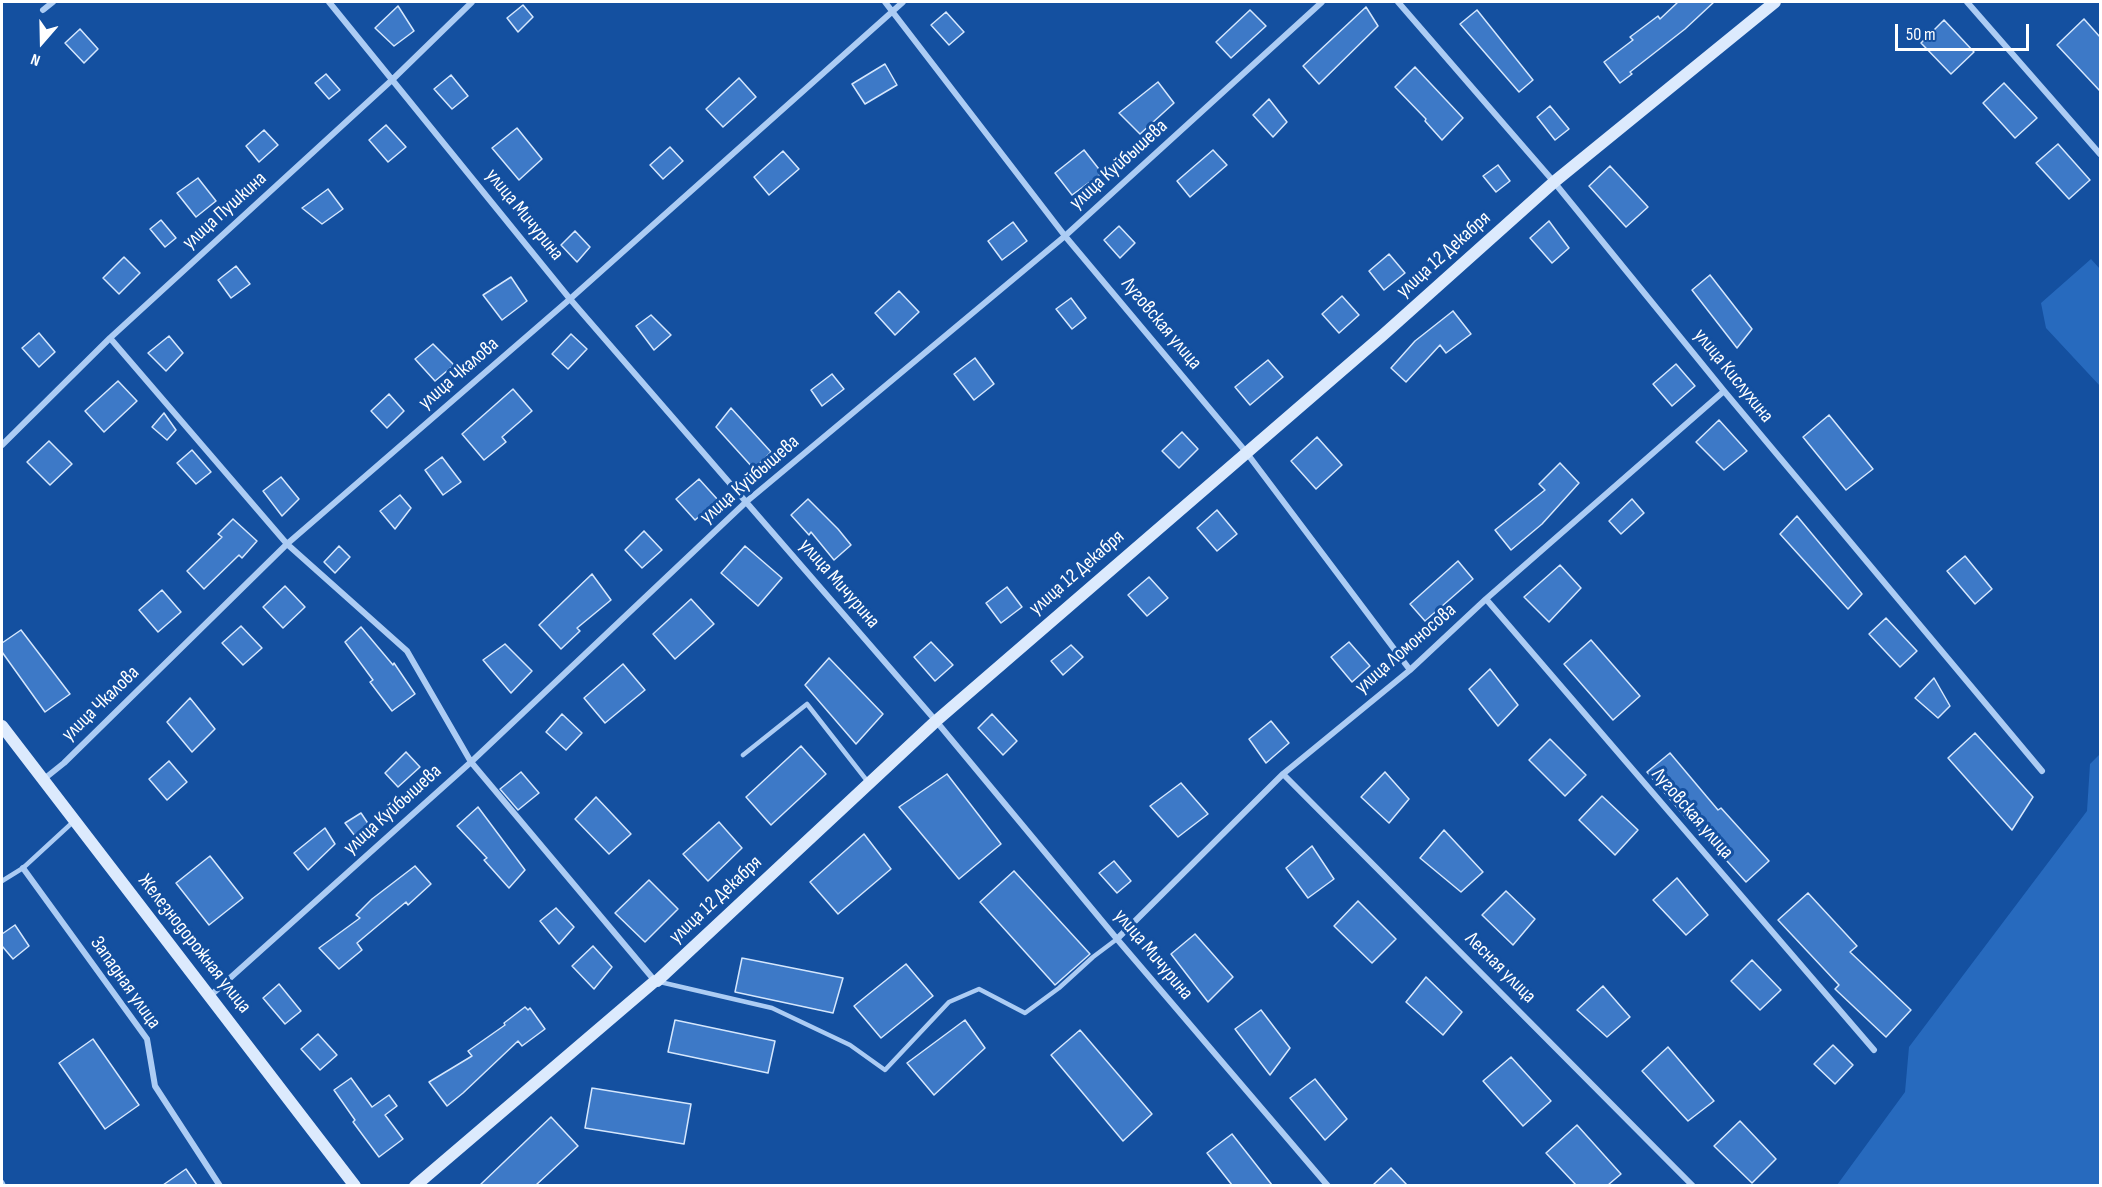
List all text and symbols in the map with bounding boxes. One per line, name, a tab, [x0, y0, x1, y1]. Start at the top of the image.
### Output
north arrow	[12, 12, 72, 72]
scale bar	[1898, 12, 2032, 50]
text: 50 m	[1906, 24, 1936, 45]
text: N	[28, 49, 43, 70]
street label: улица Куйбышева	[1065, 115, 1173, 215]
street label: улица Мичурина	[480, 164, 568, 266]
street label: улица Пушкина	[178, 167, 272, 255]
street label: улица 12 Декабря	[1392, 207, 1496, 303]
street label: Луговская улица	[1116, 273, 1206, 375]
street label: улица Кислухина	[1688, 324, 1778, 428]
street label: улица Чкалова	[414, 333, 504, 415]
street label: улица Куйбышева	[696, 430, 804, 530]
street label: улица 12 Декабря	[1025, 525, 1129, 621]
street label: улица Мичурина	[794, 534, 884, 634]
street label: улица Ломоносова	[1351, 599, 1461, 699]
street label: улица Чкалова	[57, 661, 145, 747]
street label: улица Куйбышева	[339, 760, 447, 860]
street label: Луговская улица	[1646, 764, 1738, 864]
street label: улица 12 Декабря	[665, 851, 767, 949]
street label: Железнодорожная улица	[132, 870, 256, 1018]
street label: улица Мичурина	[1108, 905, 1198, 1005]
street label: Лесная улица	[1459, 927, 1541, 1009]
street label: Западная улица	[84, 932, 166, 1034]

